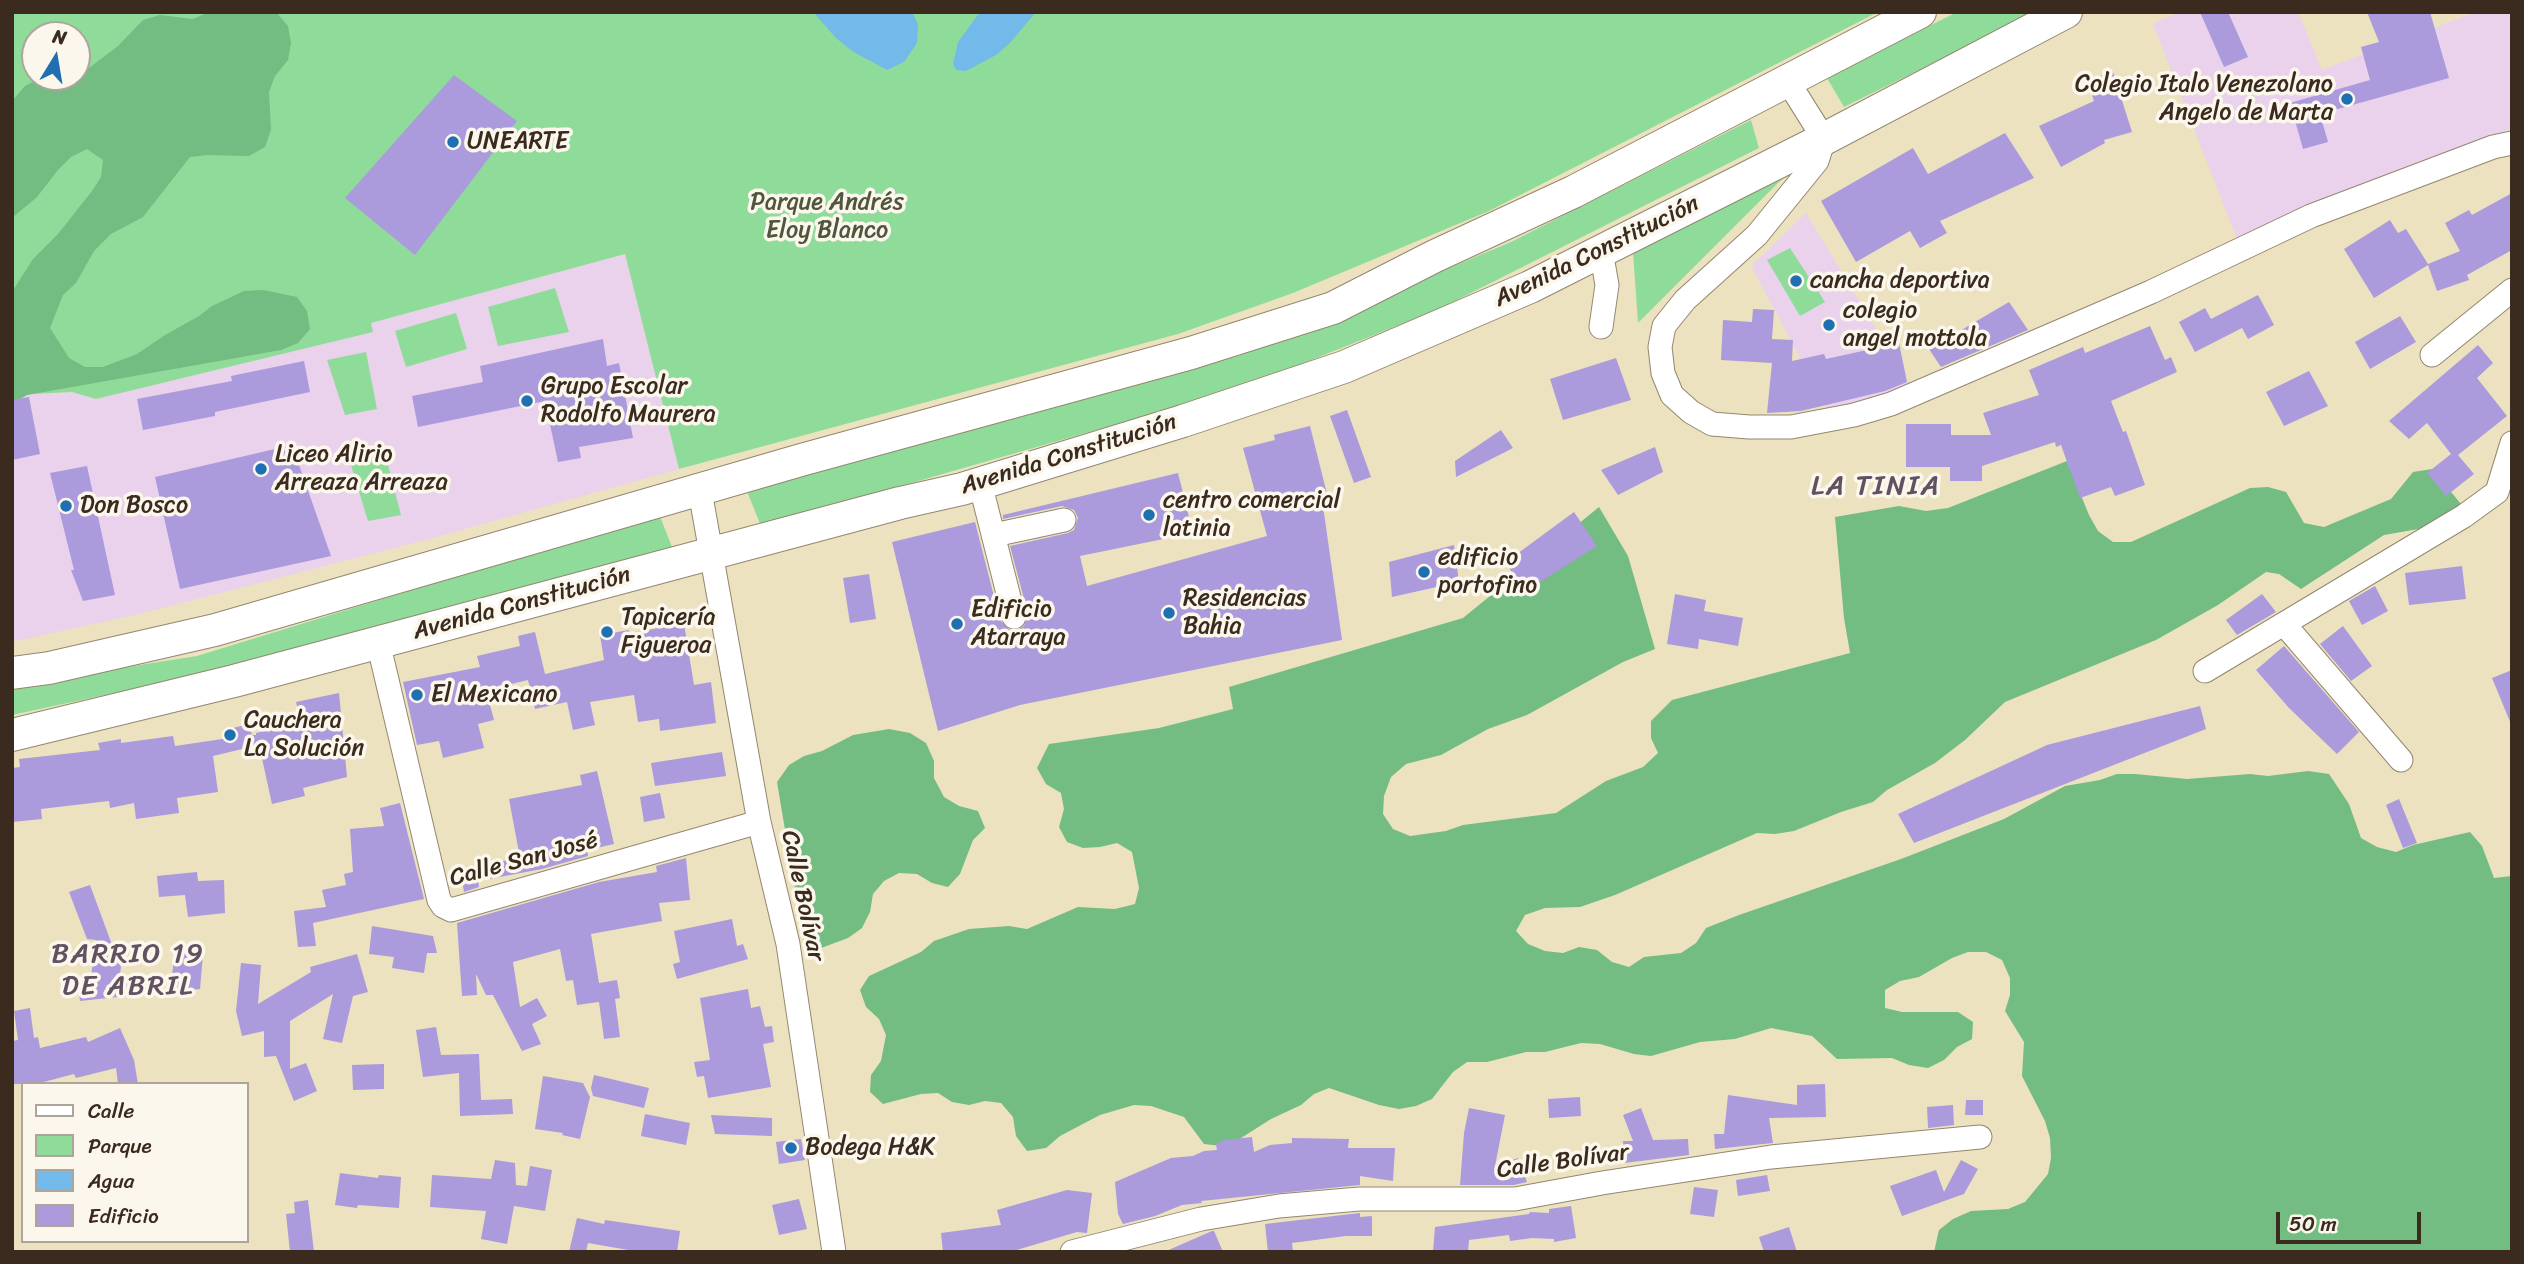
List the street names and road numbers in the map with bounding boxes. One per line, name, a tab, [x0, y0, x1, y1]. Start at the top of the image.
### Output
street label: Avenida Constitución	[1490, 190, 1704, 314]
street label: Avenida Constitución	[958, 408, 1180, 502]
street label: Avenida Constitución	[410, 561, 634, 647]
street label: Calle San José	[447, 826, 601, 894]
street label: Calle Bolívar	[774, 828, 830, 964]
street label: Calle Bolívar	[1495, 1138, 1631, 1186]

